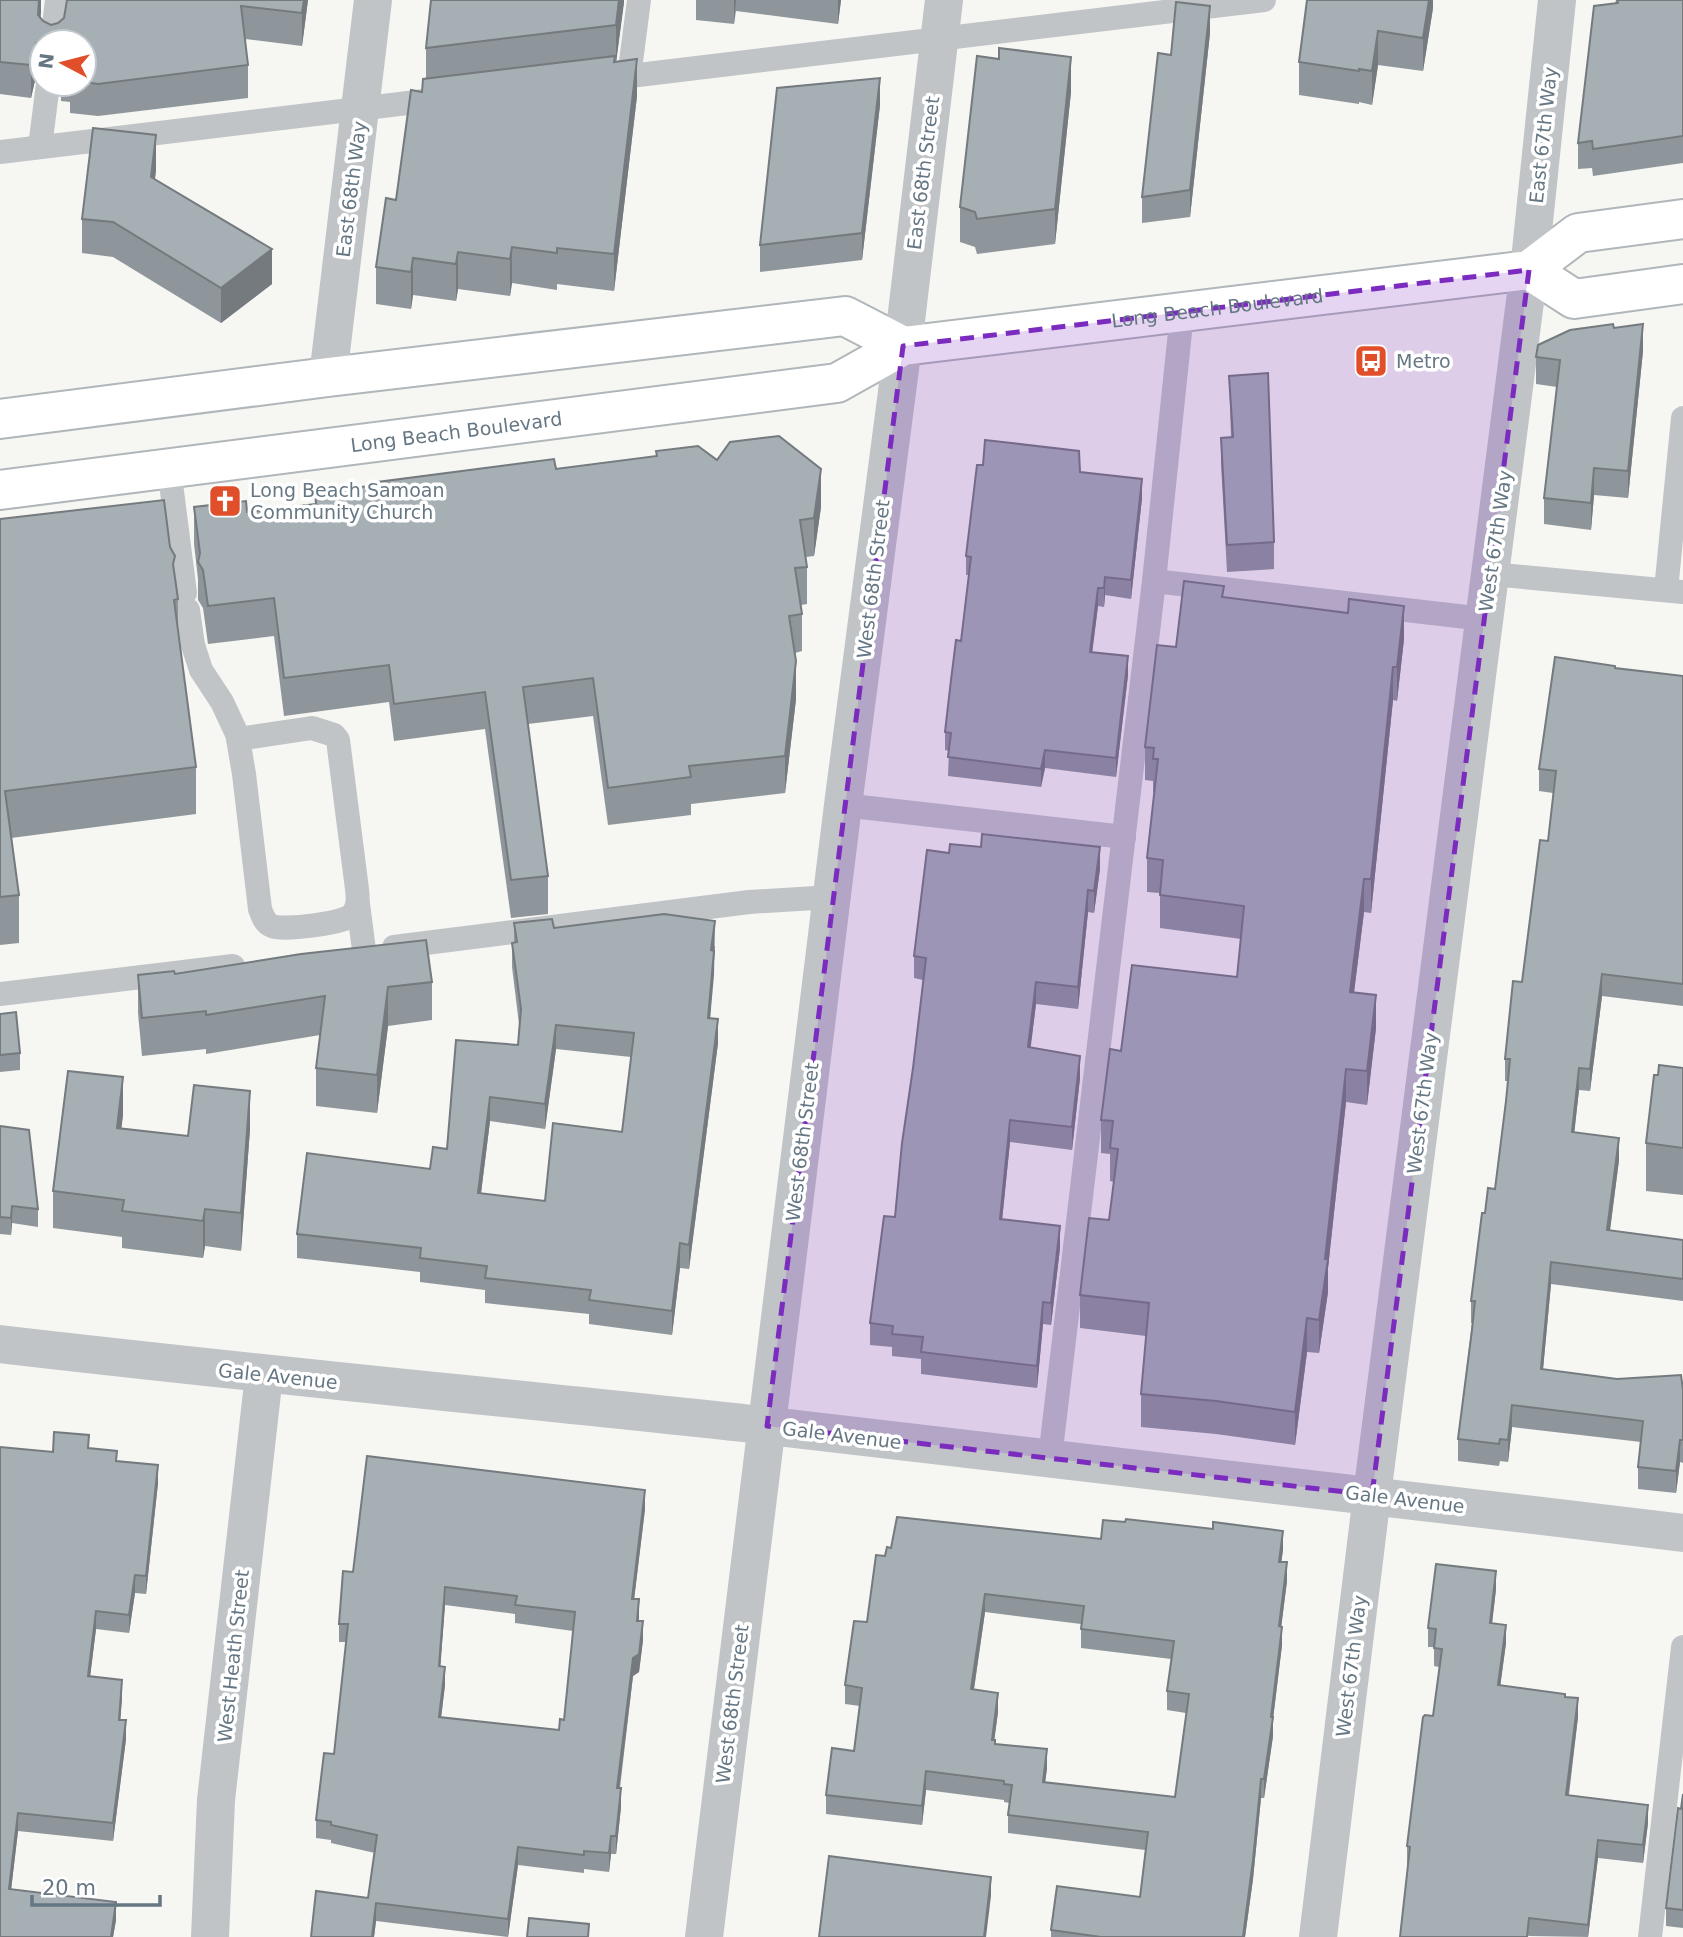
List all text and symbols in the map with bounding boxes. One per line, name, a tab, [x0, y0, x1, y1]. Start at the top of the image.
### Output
north arrow	[28, 28, 98, 98]
text: N	[34, 52, 58, 70]
street label: East 67th Way	[1525, 66, 1561, 204]
street label: East 68th Street	[903, 95, 943, 251]
street label: East 68th Way	[332, 120, 370, 258]
street label: Long Beach Boulevard	[1110, 284, 1324, 332]
bus stop icon: Metro	[1352, 342, 1390, 380]
place label: Metro	[1396, 350, 1451, 372]
street label: Long Beach Boulevard	[349, 407, 563, 456]
street label: West 67th Way	[1474, 469, 1516, 613]
place label: Long Beach Samoan Community Church	[250, 479, 444, 523]
church icon: Long Beach Samoan Community Church	[206, 482, 244, 520]
street label: West 68th Street	[852, 498, 894, 660]
street label: West 67th Way	[1402, 1031, 1442, 1175]
street label: West 68th Street	[781, 1061, 823, 1223]
street label: Gale Avenue	[217, 1359, 339, 1393]
street label: Gale Avenue	[781, 1417, 903, 1453]
street label: Gale Avenue	[1344, 1481, 1466, 1517]
street label: West Heath Street	[213, 1569, 253, 1743]
street label: West 67th Way	[1331, 1594, 1371, 1738]
street label: West 68th Street	[711, 1623, 753, 1785]
scale bar	[32, 1864, 159, 1908]
text: 20 m	[42, 1876, 96, 1900]

